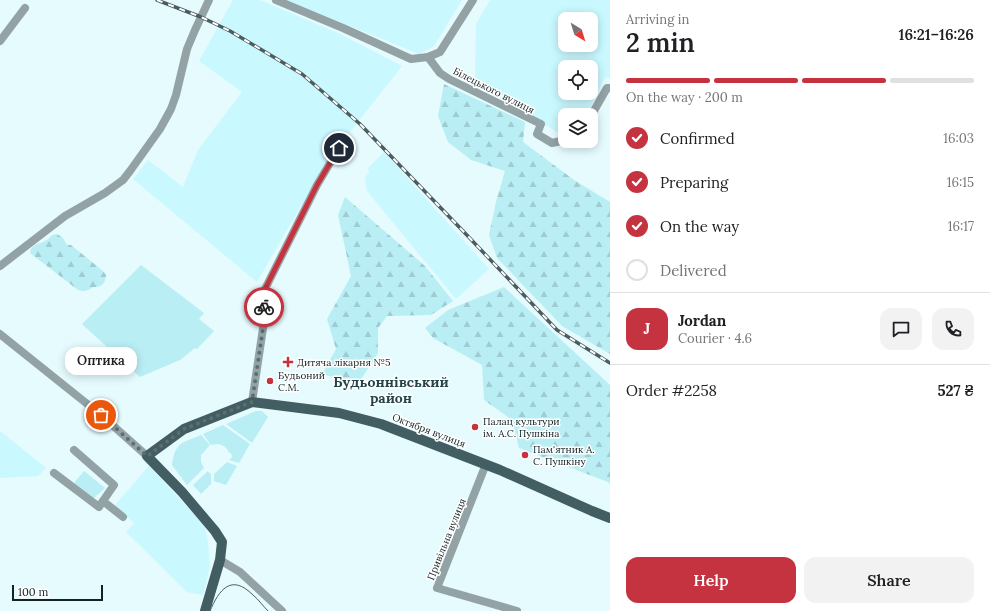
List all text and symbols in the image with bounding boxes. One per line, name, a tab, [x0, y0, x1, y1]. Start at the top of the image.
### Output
text: Arriving in	[626, 11, 689, 28]
north arrow	[558, 12, 598, 52]
map controls	[558, 12, 598, 148]
text: 16:21–16:26	[899, 25, 974, 44]
text: 2 min	[626, 26, 695, 59]
button: locate	[558, 60, 598, 100]
street label: Білецького вулиця	[451, 64, 537, 117]
text: On the way · 200 m	[626, 89, 743, 106]
button: layers	[558, 108, 598, 148]
icon: check	[626, 127, 648, 149]
text: Confirmed	[660, 129, 735, 148]
text: 16:03	[943, 130, 974, 147]
pin	[322, 131, 356, 165]
icon: home	[328, 137, 350, 159]
icon: check	[626, 171, 648, 193]
text: Preparing	[660, 173, 728, 192]
text: 16:15	[947, 174, 974, 191]
icon: check	[626, 215, 648, 237]
text: On the way	[660, 217, 739, 236]
text: 16:17	[948, 218, 974, 235]
text: Delivered	[660, 261, 727, 280]
courier	[244, 287, 284, 327]
icon: bike	[253, 296, 275, 318]
button: chat	[880, 308, 922, 350]
button: phone	[932, 308, 974, 350]
text: Jordan	[678, 311, 726, 330]
text: J	[644, 319, 650, 338]
text: Courier · 4.6	[678, 330, 752, 347]
callout: Оптика	[65, 347, 137, 375]
text: Оптика	[77, 352, 125, 369]
marker: Дитяча лікарня №5	[282, 356, 294, 368]
place label: Дитяча лікарня №5	[297, 356, 391, 369]
place label: Будьоний С.М.	[278, 369, 325, 394]
district label: Будьоннівський район	[333, 373, 449, 407]
marker: Будьоний С.М.	[265, 376, 275, 386]
text: Order #2258	[626, 381, 717, 400]
text: 527 ₴	[937, 381, 974, 400]
pin	[84, 398, 118, 432]
icon: bag	[90, 404, 112, 426]
street label: Октября вулиця	[390, 411, 467, 450]
place label: Палац культури ім. А.С. Пушкіна	[483, 415, 560, 440]
marker: Палац культури ім. А.С. Пушкіна	[470, 422, 480, 432]
place label: Пам'ятник А. С. Пушкіну	[533, 443, 595, 468]
marker: Пам'ятник А. С. Пушкіну	[520, 450, 530, 460]
street label: Привільна вулиця	[424, 496, 469, 582]
button: Help	[626, 557, 796, 603]
button: Share	[804, 557, 974, 603]
scale bar	[12, 583, 103, 602]
text: 100 m	[18, 585, 48, 599]

